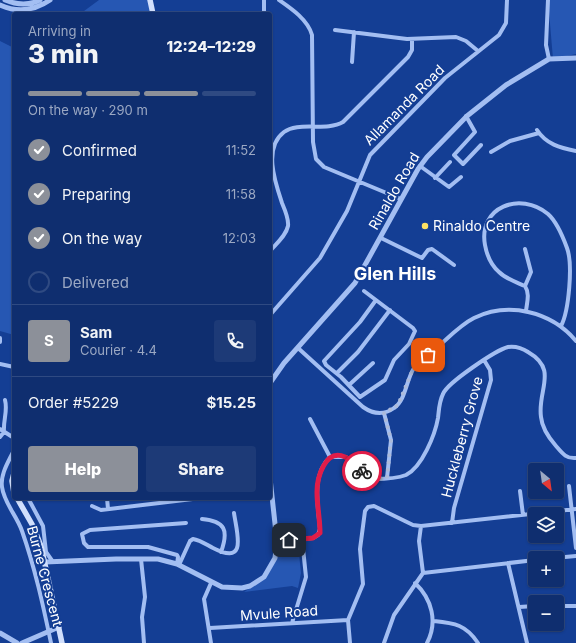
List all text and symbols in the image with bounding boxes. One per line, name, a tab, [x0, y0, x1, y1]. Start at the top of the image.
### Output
text: Arriving in	[28, 23, 91, 39]
text: 12:24–12:29	[166, 37, 256, 56]
text: 3 min	[28, 38, 99, 69]
street label: Allamanda Road	[360, 61, 447, 148]
text: On the way · 290 m	[28, 102, 148, 118]
icon: check	[28, 139, 50, 161]
text: Confirmed	[62, 141, 137, 160]
text: 11:52	[226, 142, 256, 158]
street label: Rinaldo Road	[365, 149, 423, 233]
icon: check	[28, 183, 50, 205]
text: Preparing	[62, 185, 131, 204]
text: 11:58	[226, 186, 256, 202]
place label: Rinaldo Centre	[433, 217, 530, 234]
marker: Rinaldo Centre	[420, 221, 430, 231]
icon: check	[28, 227, 50, 249]
text: On the way	[62, 229, 142, 248]
text: 12:03	[223, 230, 256, 246]
district label: Glen Hills	[354, 263, 436, 284]
text: Delivered	[62, 273, 129, 292]
button: phone	[214, 320, 256, 362]
text: Sam	[80, 323, 112, 342]
text: S	[44, 331, 54, 350]
pin	[411, 338, 445, 372]
text: Courier · 4.4	[80, 342, 157, 358]
icon: bag	[417, 344, 439, 366]
street label: Huckleberry Grove	[437, 374, 486, 499]
text: Order #5229	[28, 393, 119, 412]
text: $15.25	[206, 393, 256, 412]
button: Help	[28, 446, 138, 492]
button: Share	[146, 446, 256, 492]
courier	[342, 451, 382, 491]
icon: bike	[351, 460, 373, 482]
north arrow	[528, 463, 564, 499]
map controls	[528, 463, 564, 631]
button: layers	[528, 507, 564, 543]
pin	[272, 523, 306, 557]
street label: Burne Crescent	[24, 524, 67, 628]
icon: home	[278, 529, 300, 551]
button: +	[528, 551, 564, 587]
button: −	[528, 595, 564, 631]
street label: Mvule Road	[239, 601, 319, 624]

